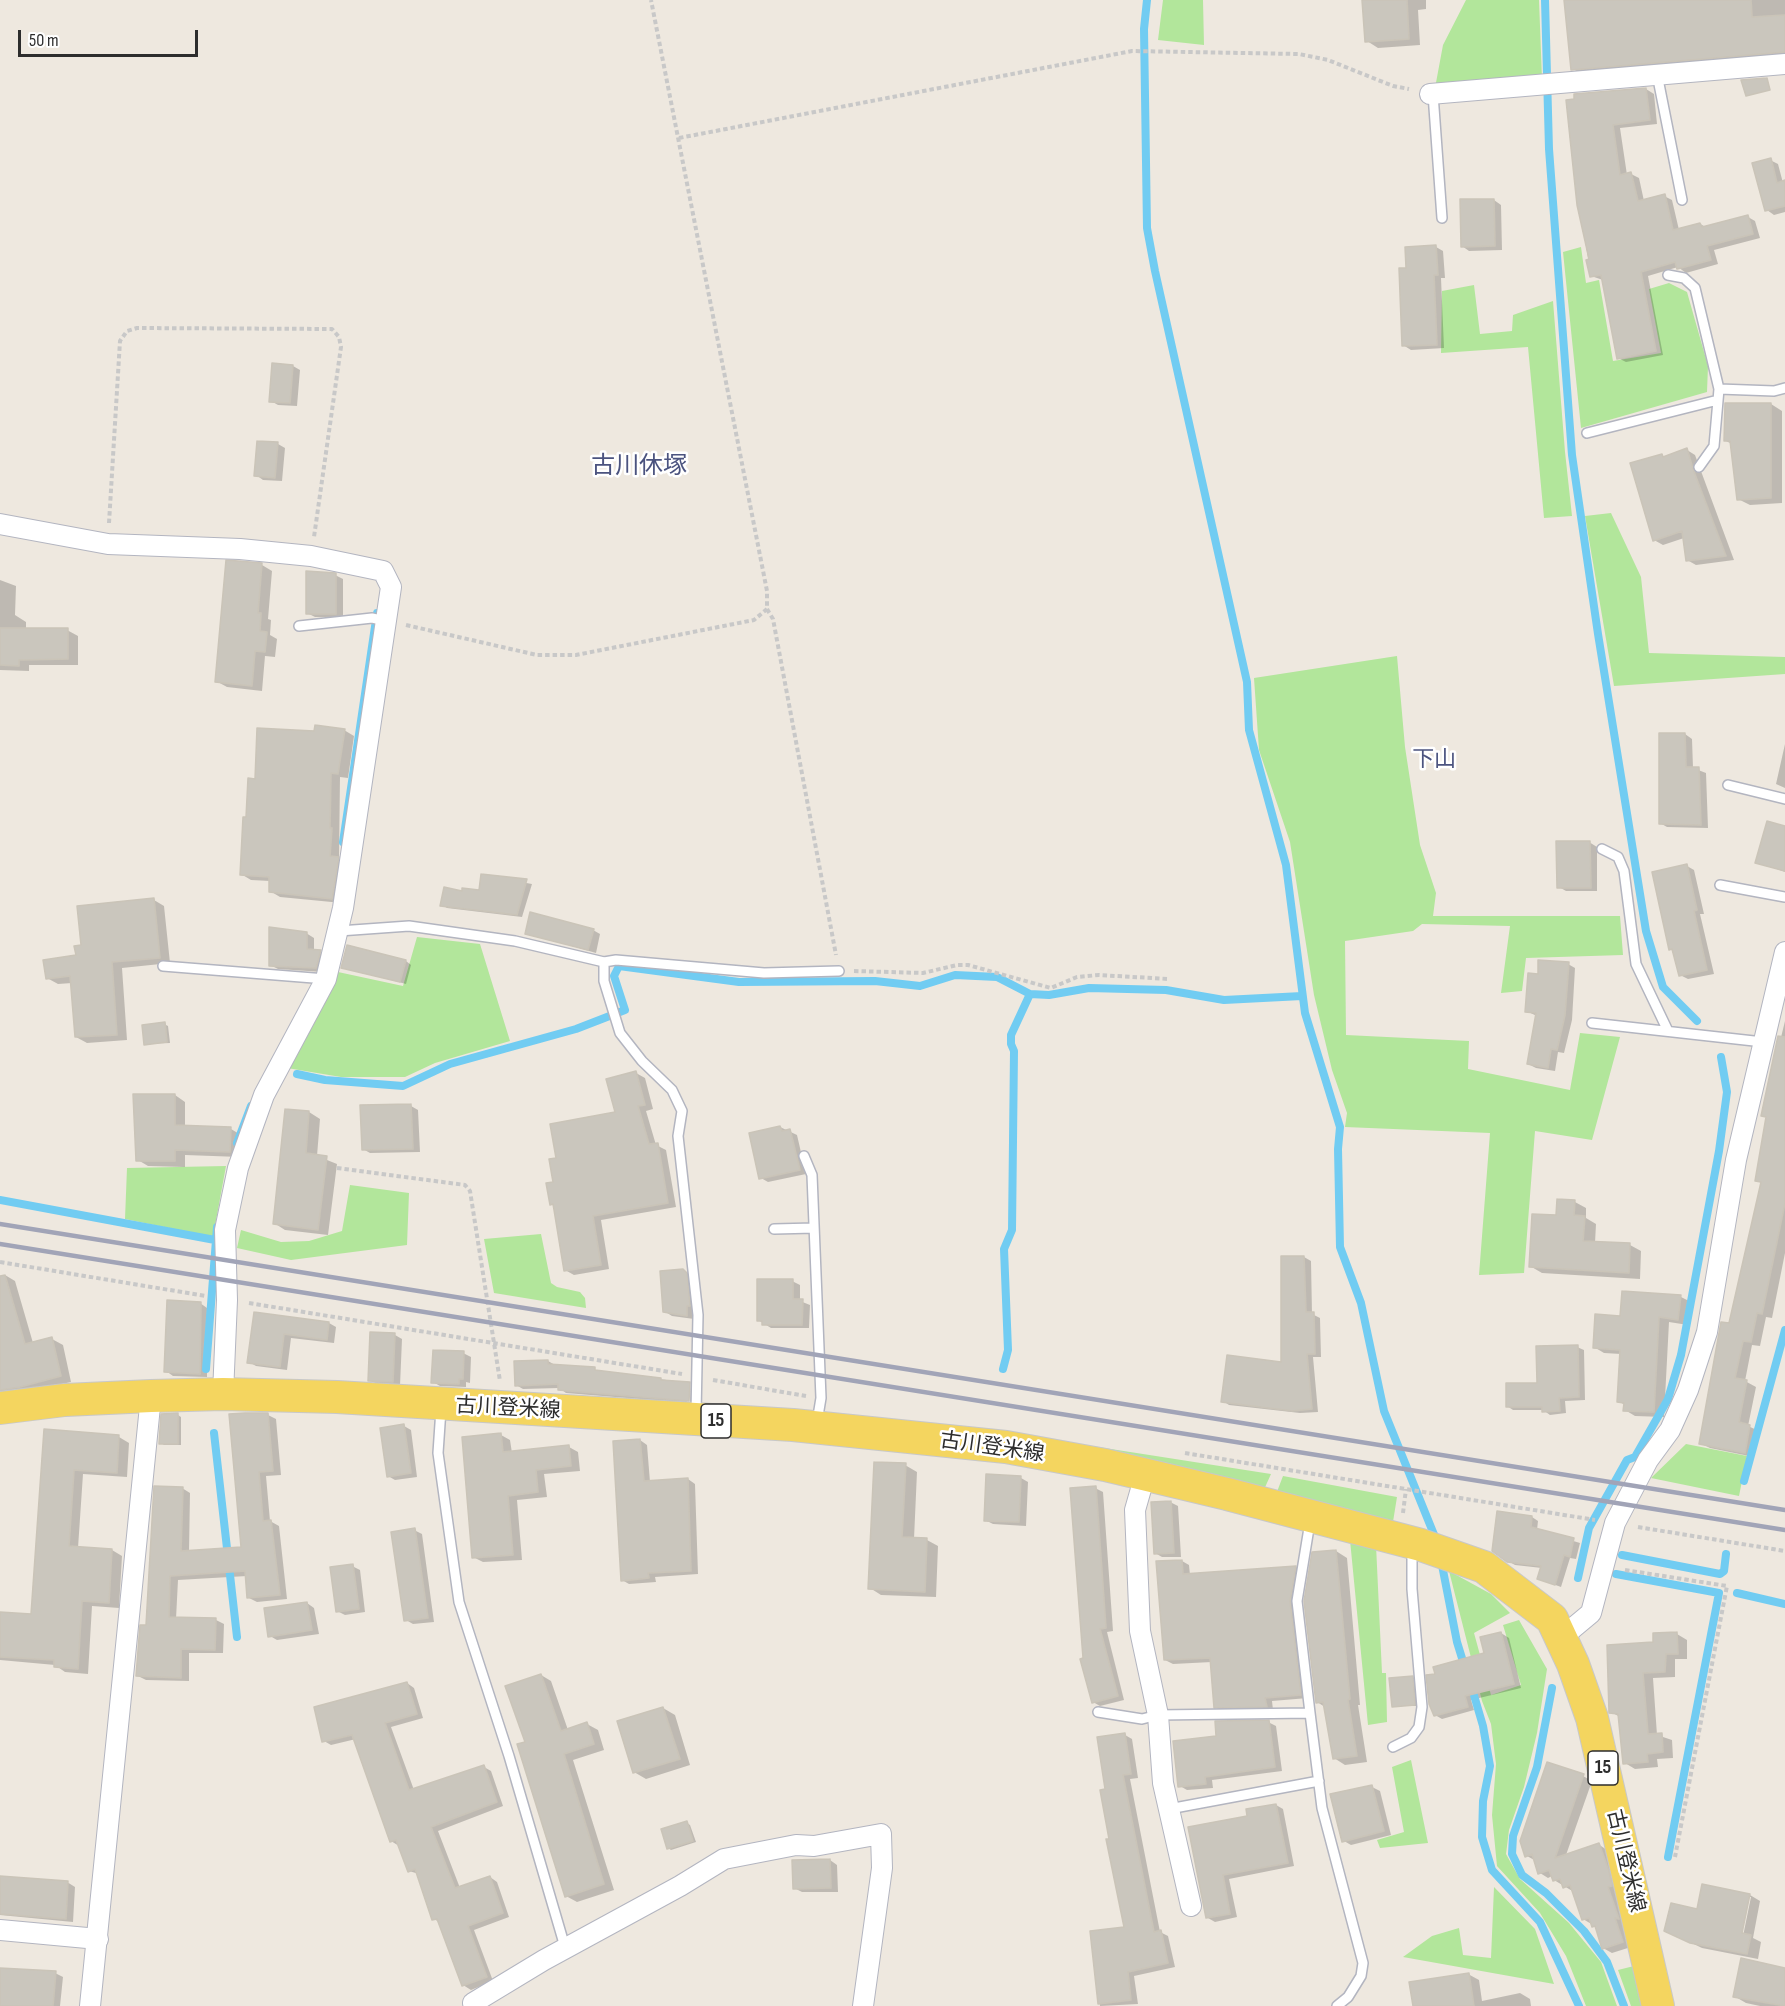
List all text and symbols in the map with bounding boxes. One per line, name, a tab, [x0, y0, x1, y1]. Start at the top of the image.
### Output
scale bar	[21, 18, 201, 56]
text: 50 m	[29, 30, 59, 51]
district label: 古川休塚	[591, 453, 687, 481]
district label: 下山	[1412, 747, 1456, 773]
street label: 古川登米線	[455, 1394, 561, 1424]
road number: 15	[701, 1404, 731, 1438]
street label: 古川登米線	[938, 1428, 1046, 1468]
road number: 15	[1588, 1751, 1618, 1785]
street label: 古川登米線	[1601, 1807, 1649, 1915]

